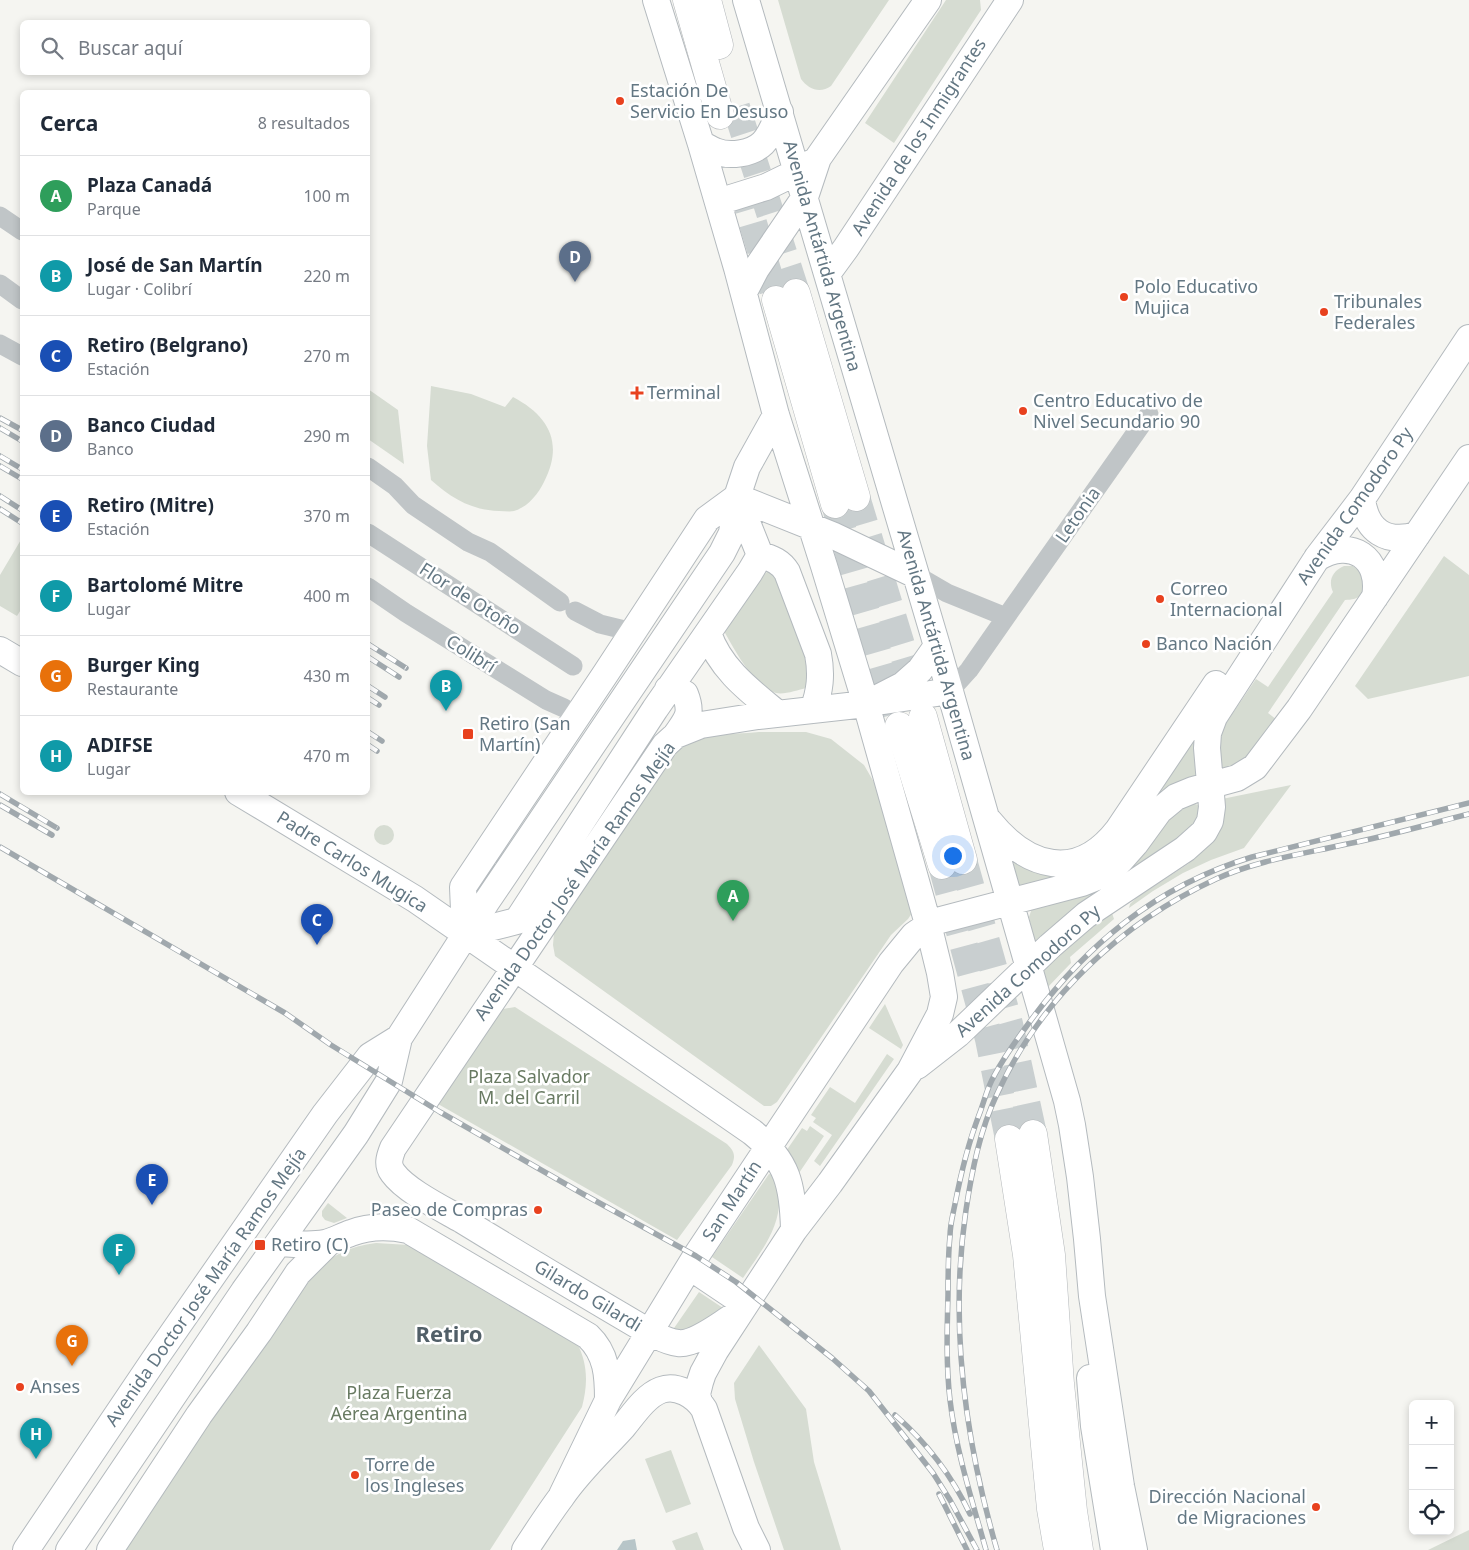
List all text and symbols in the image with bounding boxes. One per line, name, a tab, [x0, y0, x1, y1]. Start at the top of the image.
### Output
search box	[20, 20, 370, 75]
street label: Avenida de los Inmigrantes	[845, 33, 991, 240]
icon: search	[38, 34, 66, 62]
text: Buscar aquí	[78, 35, 183, 61]
place label: Estación De Servicio En Desuso	[630, 78, 788, 123]
marker: Estación De Servicio En Desuso	[614, 95, 626, 107]
text: Cerca	[40, 109, 98, 137]
text: 8 resultados	[258, 112, 350, 134]
street label: Avenida Antártida Argentina	[778, 137, 868, 374]
text: Plaza Canadá	[87, 172, 212, 198]
text: A	[50, 185, 62, 207]
text: 100 m	[303, 185, 350, 207]
text: Parque	[87, 198, 141, 220]
pin: D	[559, 241, 591, 282]
text: José de San Martín	[87, 252, 263, 278]
text: B	[51, 265, 61, 287]
text: 220 m	[303, 265, 350, 287]
place label: Polo Educativo Mujica	[1134, 274, 1258, 319]
text: Lugar · Colibrí	[87, 278, 192, 300]
place label: Tribunales Federales	[1334, 289, 1422, 334]
marker: Polo Educativo Mujica	[1118, 291, 1130, 303]
marker: Tribunales Federales	[1318, 306, 1330, 318]
text: Retiro (Belgrano)	[87, 332, 248, 358]
text: C	[51, 345, 61, 367]
text: 270 m	[303, 345, 350, 367]
text: Estación	[87, 358, 150, 380]
place label: Terminal	[647, 380, 721, 404]
marker: Terminal	[631, 387, 643, 399]
place label: Centro Educativo de Nivel Secundario 90	[1033, 388, 1203, 433]
marker: Centro Educativo de Nivel Secundario 90	[1017, 405, 1029, 417]
text: Banco Ciudad	[87, 412, 216, 438]
street label: Avenida Comodoro Py	[1291, 421, 1418, 589]
text: D	[50, 425, 62, 447]
text: 290 m	[303, 425, 350, 447]
text: Banco	[87, 438, 134, 460]
street label: Letonia	[1049, 482, 1105, 547]
text: Retiro (Mitre)	[87, 492, 214, 518]
text: E	[52, 505, 60, 527]
text: 370 m	[303, 505, 350, 527]
text: Estación	[87, 518, 150, 540]
street label: Avenida Antártida Argentina	[892, 526, 982, 763]
street label: Flor de Otoño	[415, 556, 526, 640]
text: Bartolomé Mitre	[87, 572, 243, 598]
place label: Correo Internacional	[1170, 576, 1283, 621]
text: F	[52, 585, 60, 607]
text: 400 m	[303, 585, 350, 607]
marker: Correo Internacional	[1154, 593, 1166, 605]
text: Lugar	[87, 598, 131, 620]
street label: Colibrí	[442, 628, 501, 678]
place label: Banco Nación	[1156, 631, 1272, 655]
marker: Banco Nación	[1140, 638, 1152, 650]
text: Burger King	[87, 652, 200, 678]
text: G	[50, 665, 62, 687]
text: 430 m	[303, 665, 350, 687]
pin: B	[430, 670, 462, 711]
text: Restaurante	[87, 678, 178, 700]
place label: Retiro (San Martín)	[479, 711, 571, 756]
marker: Retiro (San Martín)	[461, 727, 475, 741]
text: ADIFSE	[87, 732, 153, 758]
street label: Avenida Doctor José María Ramos Mejía	[468, 736, 680, 1025]
text: H	[50, 745, 62, 767]
text: 470 m	[303, 745, 350, 767]
text: Lugar	[87, 758, 131, 780]
street label: Padre Carlos Mugica	[273, 805, 433, 917]
your location	[940, 843, 966, 869]
pin: A	[717, 880, 749, 921]
street label: Avenida Comodoro Py	[950, 898, 1105, 1042]
pin: C	[301, 904, 333, 945]
park label: Plaza Salvador M. del Carril	[468, 1064, 591, 1109]
street label: Avenida Doctor José María Ramos Mejía	[99, 1142, 311, 1431]
street label: San Martín	[696, 1155, 766, 1246]
pin: E	[136, 1164, 168, 1205]
place label: Paseo de Compras	[371, 1197, 528, 1221]
marker: Paseo de Compras	[532, 1204, 544, 1216]
place label: Retiro (C)	[271, 1232, 348, 1256]
pin: F	[103, 1234, 135, 1275]
marker: Retiro (C)	[253, 1238, 267, 1252]
street label: Gilardo Gilardi	[530, 1254, 647, 1337]
district label: Retiro	[416, 1318, 482, 1348]
pin: G	[56, 1325, 88, 1366]
place label: Anses	[30, 1374, 80, 1398]
park label: Plaza Fuerza Aérea Argentina	[330, 1380, 468, 1425]
marker: Anses	[14, 1381, 26, 1393]
map controls	[1409, 1400, 1454, 1535]
button: +	[1409, 1400, 1454, 1445]
pin: H	[20, 1418, 52, 1459]
button: −	[1409, 1445, 1454, 1490]
place label: Torre de los Ingleses	[365, 1452, 464, 1497]
marker: Torre de los Ingleses	[349, 1469, 361, 1481]
place label: Dirección Nacional de Migraciones	[1149, 1484, 1306, 1529]
button: locate	[1409, 1490, 1454, 1535]
marker: Dirección Nacional de Migraciones	[1310, 1501, 1322, 1513]

